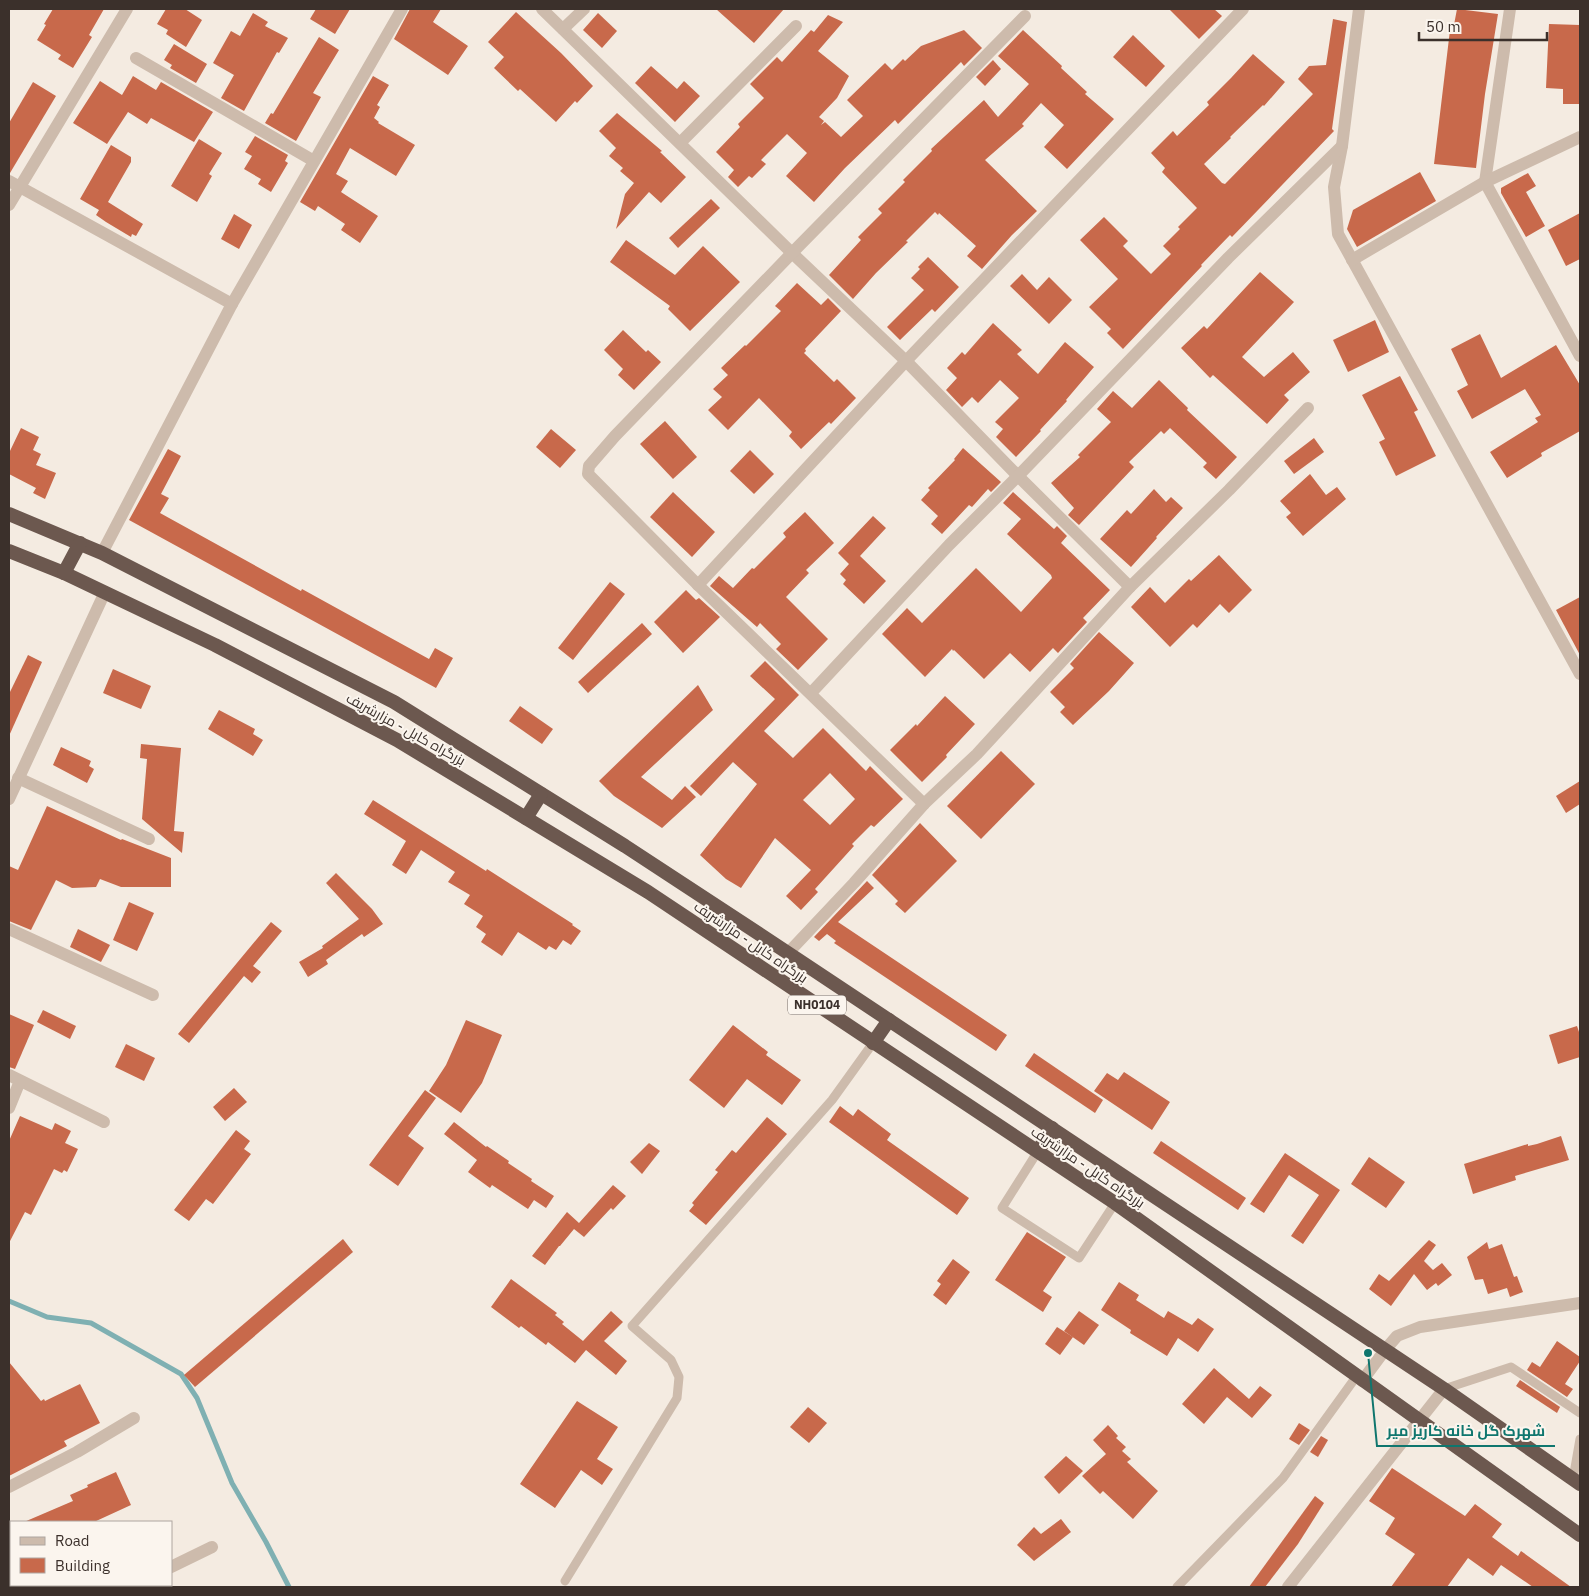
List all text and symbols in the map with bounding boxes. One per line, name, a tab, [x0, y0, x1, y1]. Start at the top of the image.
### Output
scale bar	[1419, 10, 1546, 42]
text: 50 m	[1426, 17, 1461, 36]
street label: بزرگراه کابل - مزارشریف	[343, 689, 469, 769]
street label: بزرگراه کابل - مزارشریف	[690, 897, 812, 987]
road number: NH0104	[788, 996, 846, 1014]
street label: بزرگراه کابل - مزارشریف	[1027, 1122, 1149, 1212]
callout: شهرک گل خانه کاریز میر	[1377, 1416, 1555, 1446]
text: شهرک گل خانه کاریز میر	[1386, 1421, 1545, 1440]
legend	[10, 1521, 172, 1586]
text: Road	[55, 1531, 90, 1550]
text: Building	[55, 1556, 110, 1575]

